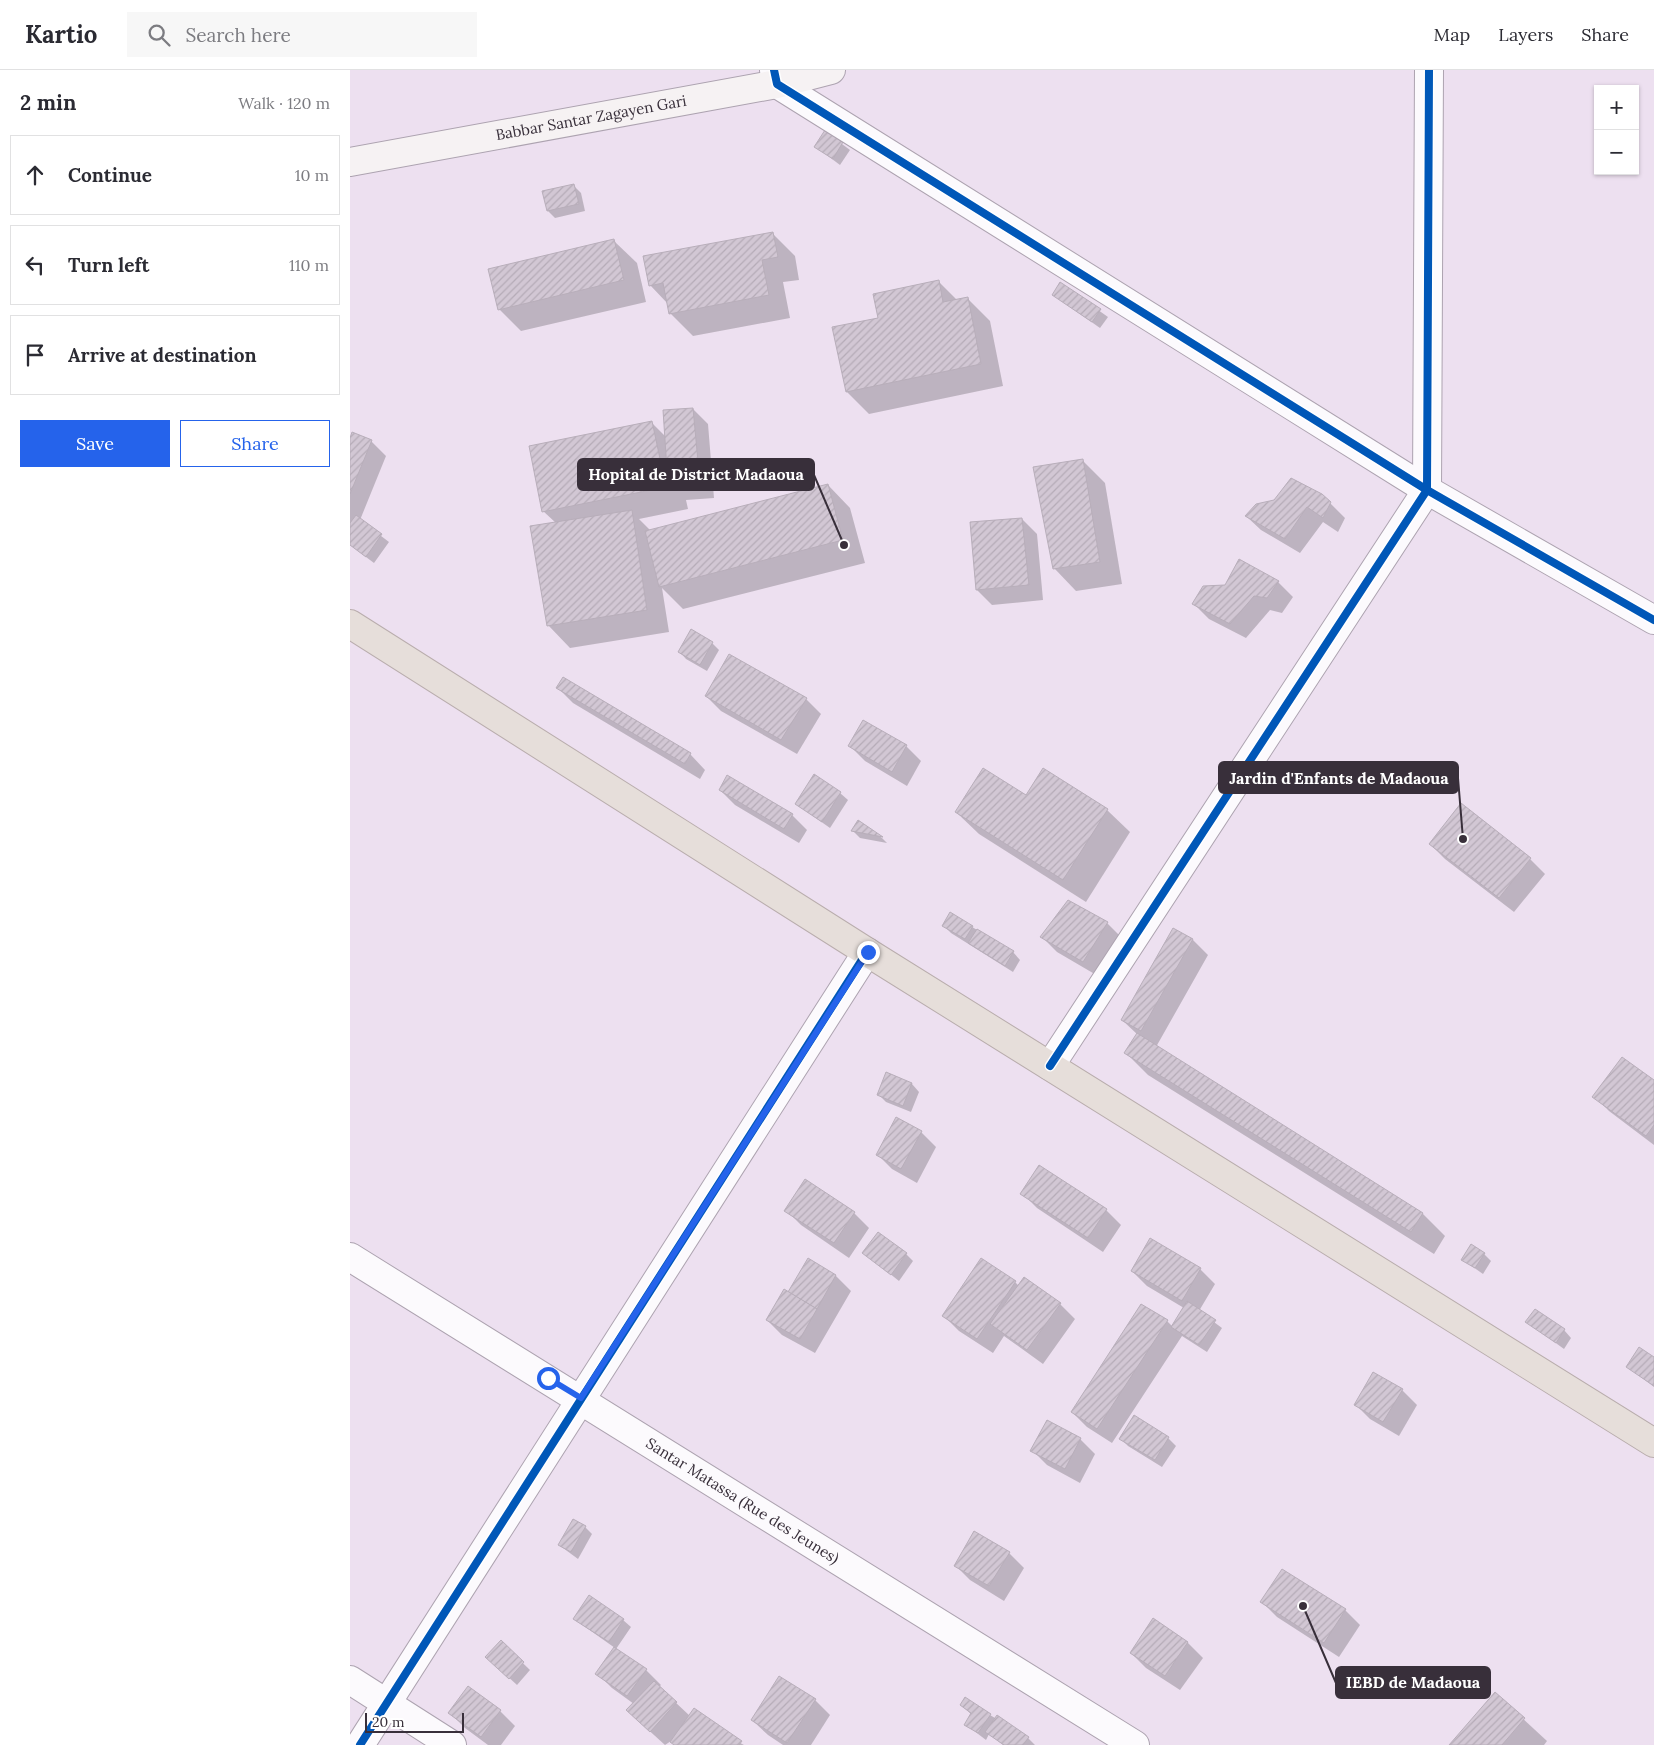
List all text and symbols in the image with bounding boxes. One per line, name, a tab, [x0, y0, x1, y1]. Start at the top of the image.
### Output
search box	[127, 12, 477, 57]
text: Kartio	[25, 19, 97, 50]
icon: search	[145, 21, 173, 49]
text: Search here	[185, 23, 291, 47]
text: Map	[1434, 23, 1470, 46]
text: Layers	[1498, 23, 1553, 46]
text: Share	[1581, 23, 1629, 46]
map controls	[1594, 85, 1639, 175]
button: +	[1594, 85, 1639, 130]
text: 2 min	[20, 89, 76, 116]
street label: Babbar Santar Zagayen Gari	[494, 91, 688, 144]
text: Walk · 120 m	[238, 93, 330, 113]
button: −	[1594, 130, 1639, 175]
icon: ahead	[21, 161, 49, 189]
text: Continue	[68, 163, 152, 187]
text: 10 m	[295, 165, 329, 185]
icon: left	[21, 251, 49, 279]
text: Turn left	[68, 253, 149, 277]
text: 110 m	[289, 255, 329, 275]
icon: arrive	[21, 341, 49, 369]
text: Arrive at destination	[68, 343, 257, 367]
button: Save	[20, 420, 170, 467]
button: Share	[180, 420, 330, 467]
callout: Hopital de District Madaoua	[578, 459, 814, 490]
text: Hopital de District Madaoua	[588, 464, 804, 484]
callout: Jardin d'Enfants de Madaoua	[1219, 762, 1458, 793]
text: Jardin d'Enfants de Madaoua	[1229, 768, 1449, 788]
route end	[857, 941, 880, 964]
route start	[537, 1367, 560, 1390]
street label: Santar Matassa (Rue des Jeunes)	[643, 1433, 843, 1569]
callout: IEBD de Madaoua	[1336, 1667, 1490, 1698]
text: IEBD de Madaoua	[1346, 1672, 1481, 1692]
scale bar	[365, 1710, 464, 1733]
text: 20 m	[372, 1713, 404, 1731]

